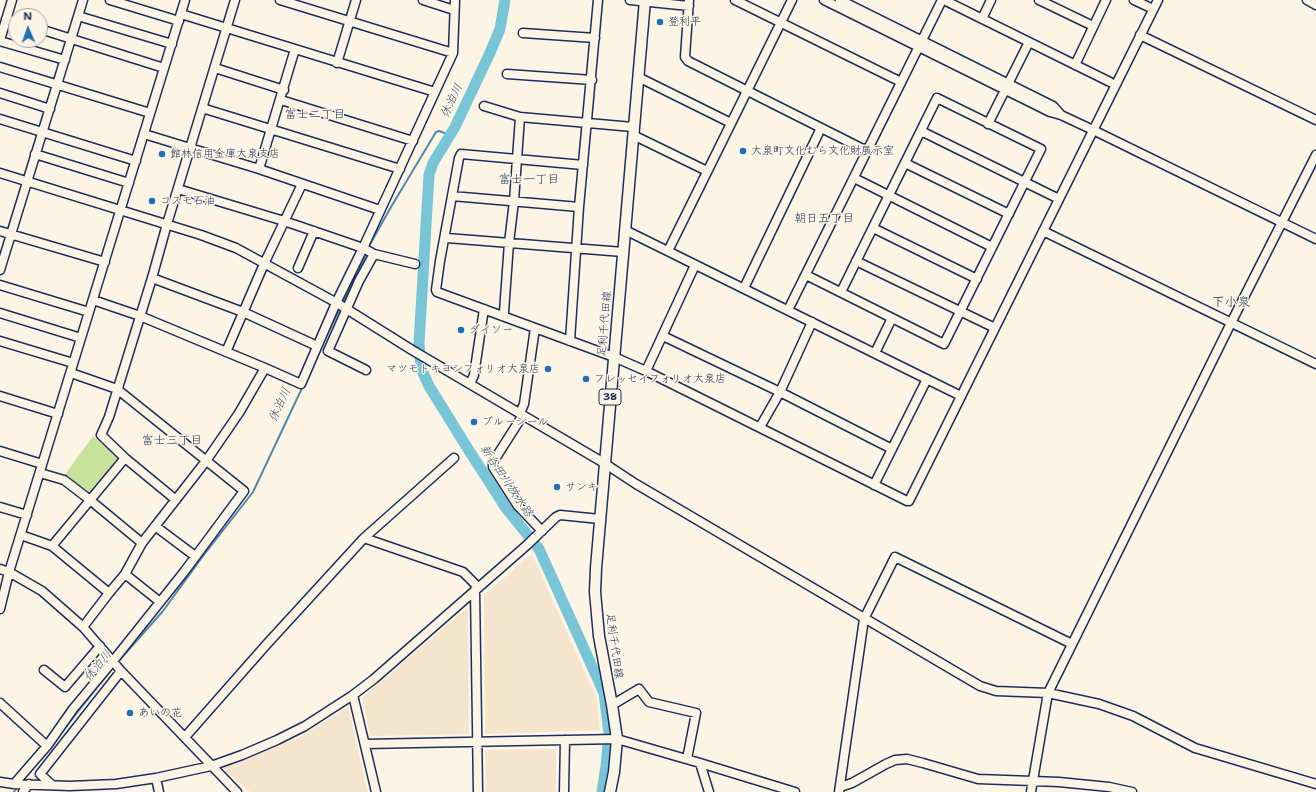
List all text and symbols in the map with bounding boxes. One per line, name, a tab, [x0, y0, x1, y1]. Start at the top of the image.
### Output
north arrow	[8, 8, 48, 48]
text: N	[23, 9, 32, 24]
place label: 登利平	[668, 15, 701, 29]
marker: 登利平	[655, 17, 665, 27]
water label: 休泊川	[438, 82, 466, 120]
district label: 富士二丁目	[285, 108, 345, 122]
place label: 大泉町文化むら文化財展示室	[751, 144, 894, 158]
marker: 大泉町文化むら文化財展示室	[738, 146, 748, 156]
place label: 館林信用金庫大泉支店	[170, 147, 280, 161]
marker: 館林信用金庫大泉支店	[157, 149, 167, 159]
district label: 富士一丁目	[499, 173, 559, 187]
place label: コスモ石油	[160, 194, 215, 208]
marker: コスモ石油	[147, 196, 157, 206]
district label: 朝日五丁目	[794, 212, 854, 226]
street label: 足利千代田線	[596, 291, 614, 357]
district label: 下小泉	[1212, 295, 1250, 311]
place label: ダイソー	[469, 323, 513, 337]
marker: ダイソー	[456, 325, 466, 335]
place label: マツモトキヨシフォリオ大泉店	[386, 362, 540, 376]
marker: マツモトキヨシフォリオ大泉店	[543, 364, 553, 374]
place label: フレッセイフォリオ大泉店	[594, 372, 726, 386]
marker: フレッセイフォリオ大泉店	[581, 374, 591, 384]
water label: 休泊川	[266, 386, 294, 424]
road number: 38	[599, 389, 621, 405]
place label: ブルーシール	[482, 415, 548, 429]
marker: ブルーシール	[469, 417, 479, 427]
district label: 富士三丁目	[142, 434, 202, 448]
water label: 新谷田川放水路	[477, 442, 535, 520]
place label: サンキ	[565, 480, 598, 494]
marker: サンキ	[552, 482, 562, 492]
street label: 足利千代田線	[603, 612, 625, 680]
water label: 休泊川	[81, 647, 115, 685]
place label: あいの花	[138, 706, 182, 720]
marker: あいの花	[125, 708, 135, 718]

